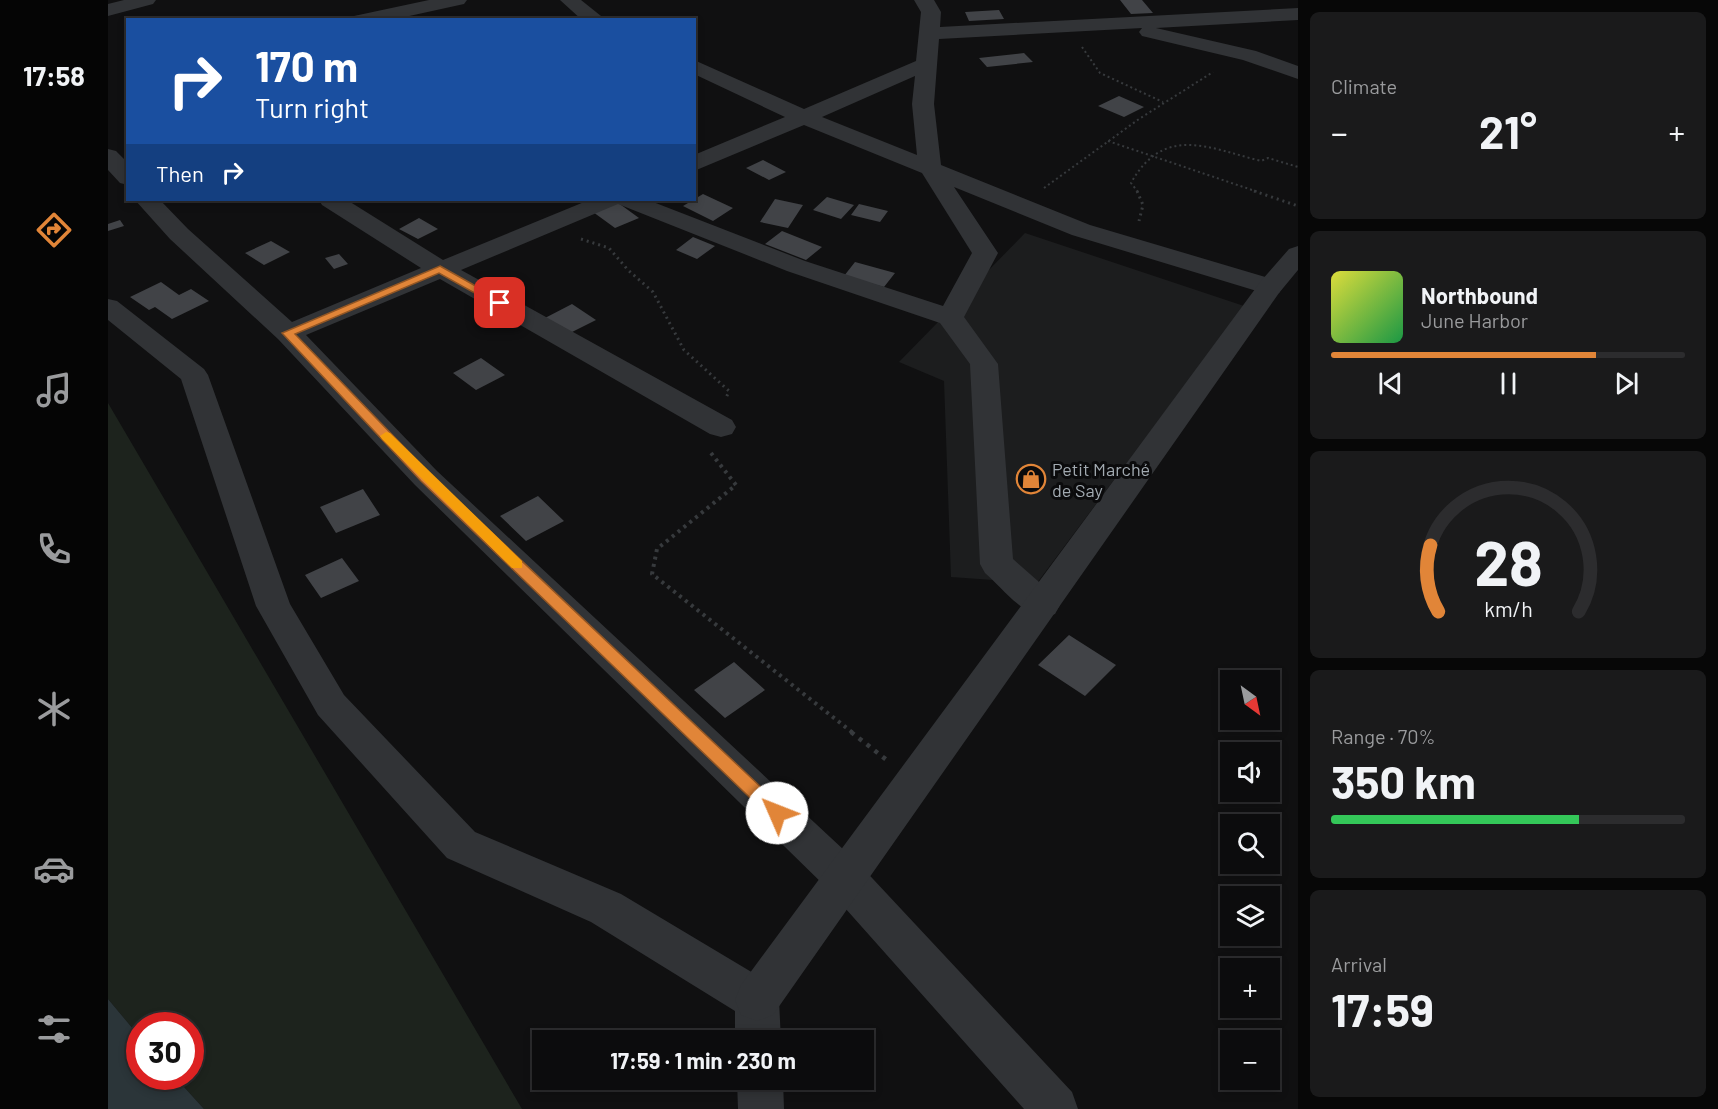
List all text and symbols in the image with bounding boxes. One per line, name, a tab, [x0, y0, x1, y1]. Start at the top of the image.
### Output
text: 170 m	[255, 40, 358, 90]
icon: right	[156, 42, 234, 120]
text: 17:58	[23, 59, 85, 91]
text: Climate	[1331, 74, 1397, 98]
text: Turn right	[255, 91, 369, 123]
text: 21°	[1479, 104, 1537, 158]
text: −	[1331, 112, 1348, 152]
text: +	[1669, 112, 1685, 152]
icon: right	[216, 156, 249, 189]
text: Then	[156, 160, 204, 186]
icon: directions	[33, 209, 75, 251]
pin	[474, 277, 525, 328]
text: Northbound	[1421, 282, 1538, 308]
icon: arrive	[483, 286, 516, 319]
text: June Harbor	[1421, 308, 1528, 332]
icon: previous	[1374, 367, 1407, 400]
icon: pause	[1492, 367, 1525, 400]
icon: next	[1610, 367, 1643, 400]
icon: music	[33, 369, 75, 411]
place label: Petit Marché de Say	[1052, 458, 1150, 501]
shop icon: Petit Marché de Say	[1015, 463, 1047, 495]
text: 28	[1474, 524, 1542, 598]
icon: phone	[33, 528, 75, 570]
text: km/h	[1484, 596, 1532, 621]
north arrow	[1220, 670, 1280, 730]
map controls	[1220, 670, 1280, 1090]
icon: climate	[33, 688, 75, 730]
text: Range · 70%	[1331, 724, 1436, 748]
button: sound	[1220, 742, 1280, 802]
text: 350 km	[1331, 754, 1476, 808]
position arrow	[745, 781, 809, 845]
button: search	[1220, 814, 1280, 874]
icon: car	[33, 848, 75, 890]
button: layers	[1220, 886, 1280, 946]
text: Arrival	[1331, 952, 1387, 976]
button: +	[1220, 958, 1280, 1018]
text: 17:59	[1331, 982, 1434, 1036]
icon: filters	[33, 1008, 75, 1050]
speed limit sign: 30	[126, 1012, 204, 1090]
button: −	[1220, 1030, 1280, 1090]
text: 17:59 · 1 min · 230 m	[610, 1047, 796, 1073]

